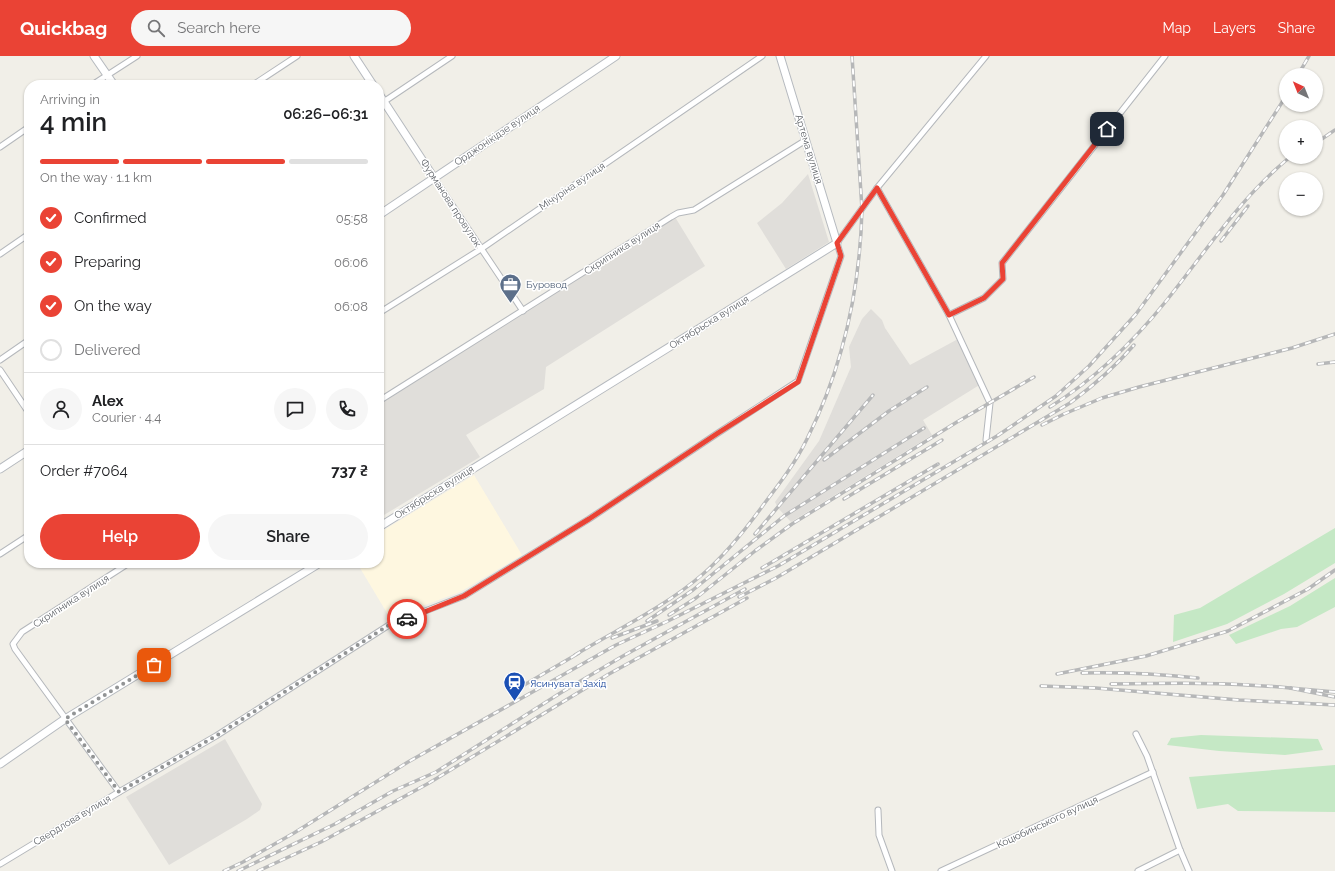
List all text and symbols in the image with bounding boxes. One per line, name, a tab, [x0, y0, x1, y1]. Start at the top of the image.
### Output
search box	[131, 10, 411, 46]
text: Quickbag	[20, 17, 107, 39]
icon: search	[145, 17, 167, 39]
text: Search here	[177, 19, 261, 37]
text: Map	[1163, 20, 1191, 36]
text: Layers	[1213, 20, 1256, 36]
text: Share	[1278, 20, 1315, 36]
north arrow	[1279, 68, 1323, 112]
map controls	[1279, 68, 1323, 216]
text: Arriving in	[40, 92, 100, 107]
street label: Орджонікідзе вулиця	[452, 102, 542, 168]
text: 06:26–06:31	[283, 105, 368, 123]
text: 4 min	[40, 107, 107, 137]
pin	[1090, 112, 1124, 146]
street label: Артема вулиця	[793, 113, 825, 185]
icon: home	[1096, 118, 1118, 140]
button: +	[1279, 120, 1323, 164]
street label: Фурманова провулок	[418, 157, 484, 249]
street label: Мічуріна вулиця	[537, 160, 607, 212]
text: On the way · 1.1 km	[40, 170, 152, 185]
button: −	[1279, 172, 1323, 216]
icon: check	[40, 207, 62, 229]
text: Confirmed	[74, 209, 147, 227]
text: 05:58	[336, 211, 368, 226]
street label: Скрипника вулиця	[582, 219, 662, 277]
icon: check	[40, 251, 62, 273]
text: Preparing	[74, 253, 141, 271]
text: 06:06	[334, 255, 368, 270]
office icon: Буровод	[497, 271, 523, 304]
place label: Буровод	[526, 279, 567, 290]
street label: Октябрьска вулиця	[667, 293, 751, 351]
icon: check	[40, 295, 62, 317]
text: On the way	[74, 297, 152, 315]
text: 06:08	[334, 299, 368, 314]
text: Delivered	[74, 341, 141, 359]
button: person	[40, 388, 82, 430]
button: chat	[274, 388, 316, 430]
button: phone	[326, 388, 368, 430]
text: Alex	[92, 392, 123, 410]
text: Courier · 4.4	[92, 410, 161, 425]
text: Order #7064	[40, 462, 128, 480]
text: 737 ₴	[331, 462, 368, 480]
street label: Октябрьска вулиця	[392, 463, 476, 521]
button: Help	[40, 514, 200, 560]
button: Share	[208, 514, 368, 560]
street label: Скрипника вулиця	[31, 572, 111, 630]
courier	[387, 599, 427, 639]
icon: car	[396, 608, 418, 630]
pin	[137, 648, 171, 682]
icon: bag	[143, 654, 165, 676]
station icon: Ясинувата Захід	[502, 670, 528, 703]
place label: Ясинувата Захід	[530, 678, 607, 689]
street label: Свердлова вулиця	[31, 793, 113, 847]
street label: Коцюбинського вулиця	[995, 794, 1099, 850]

